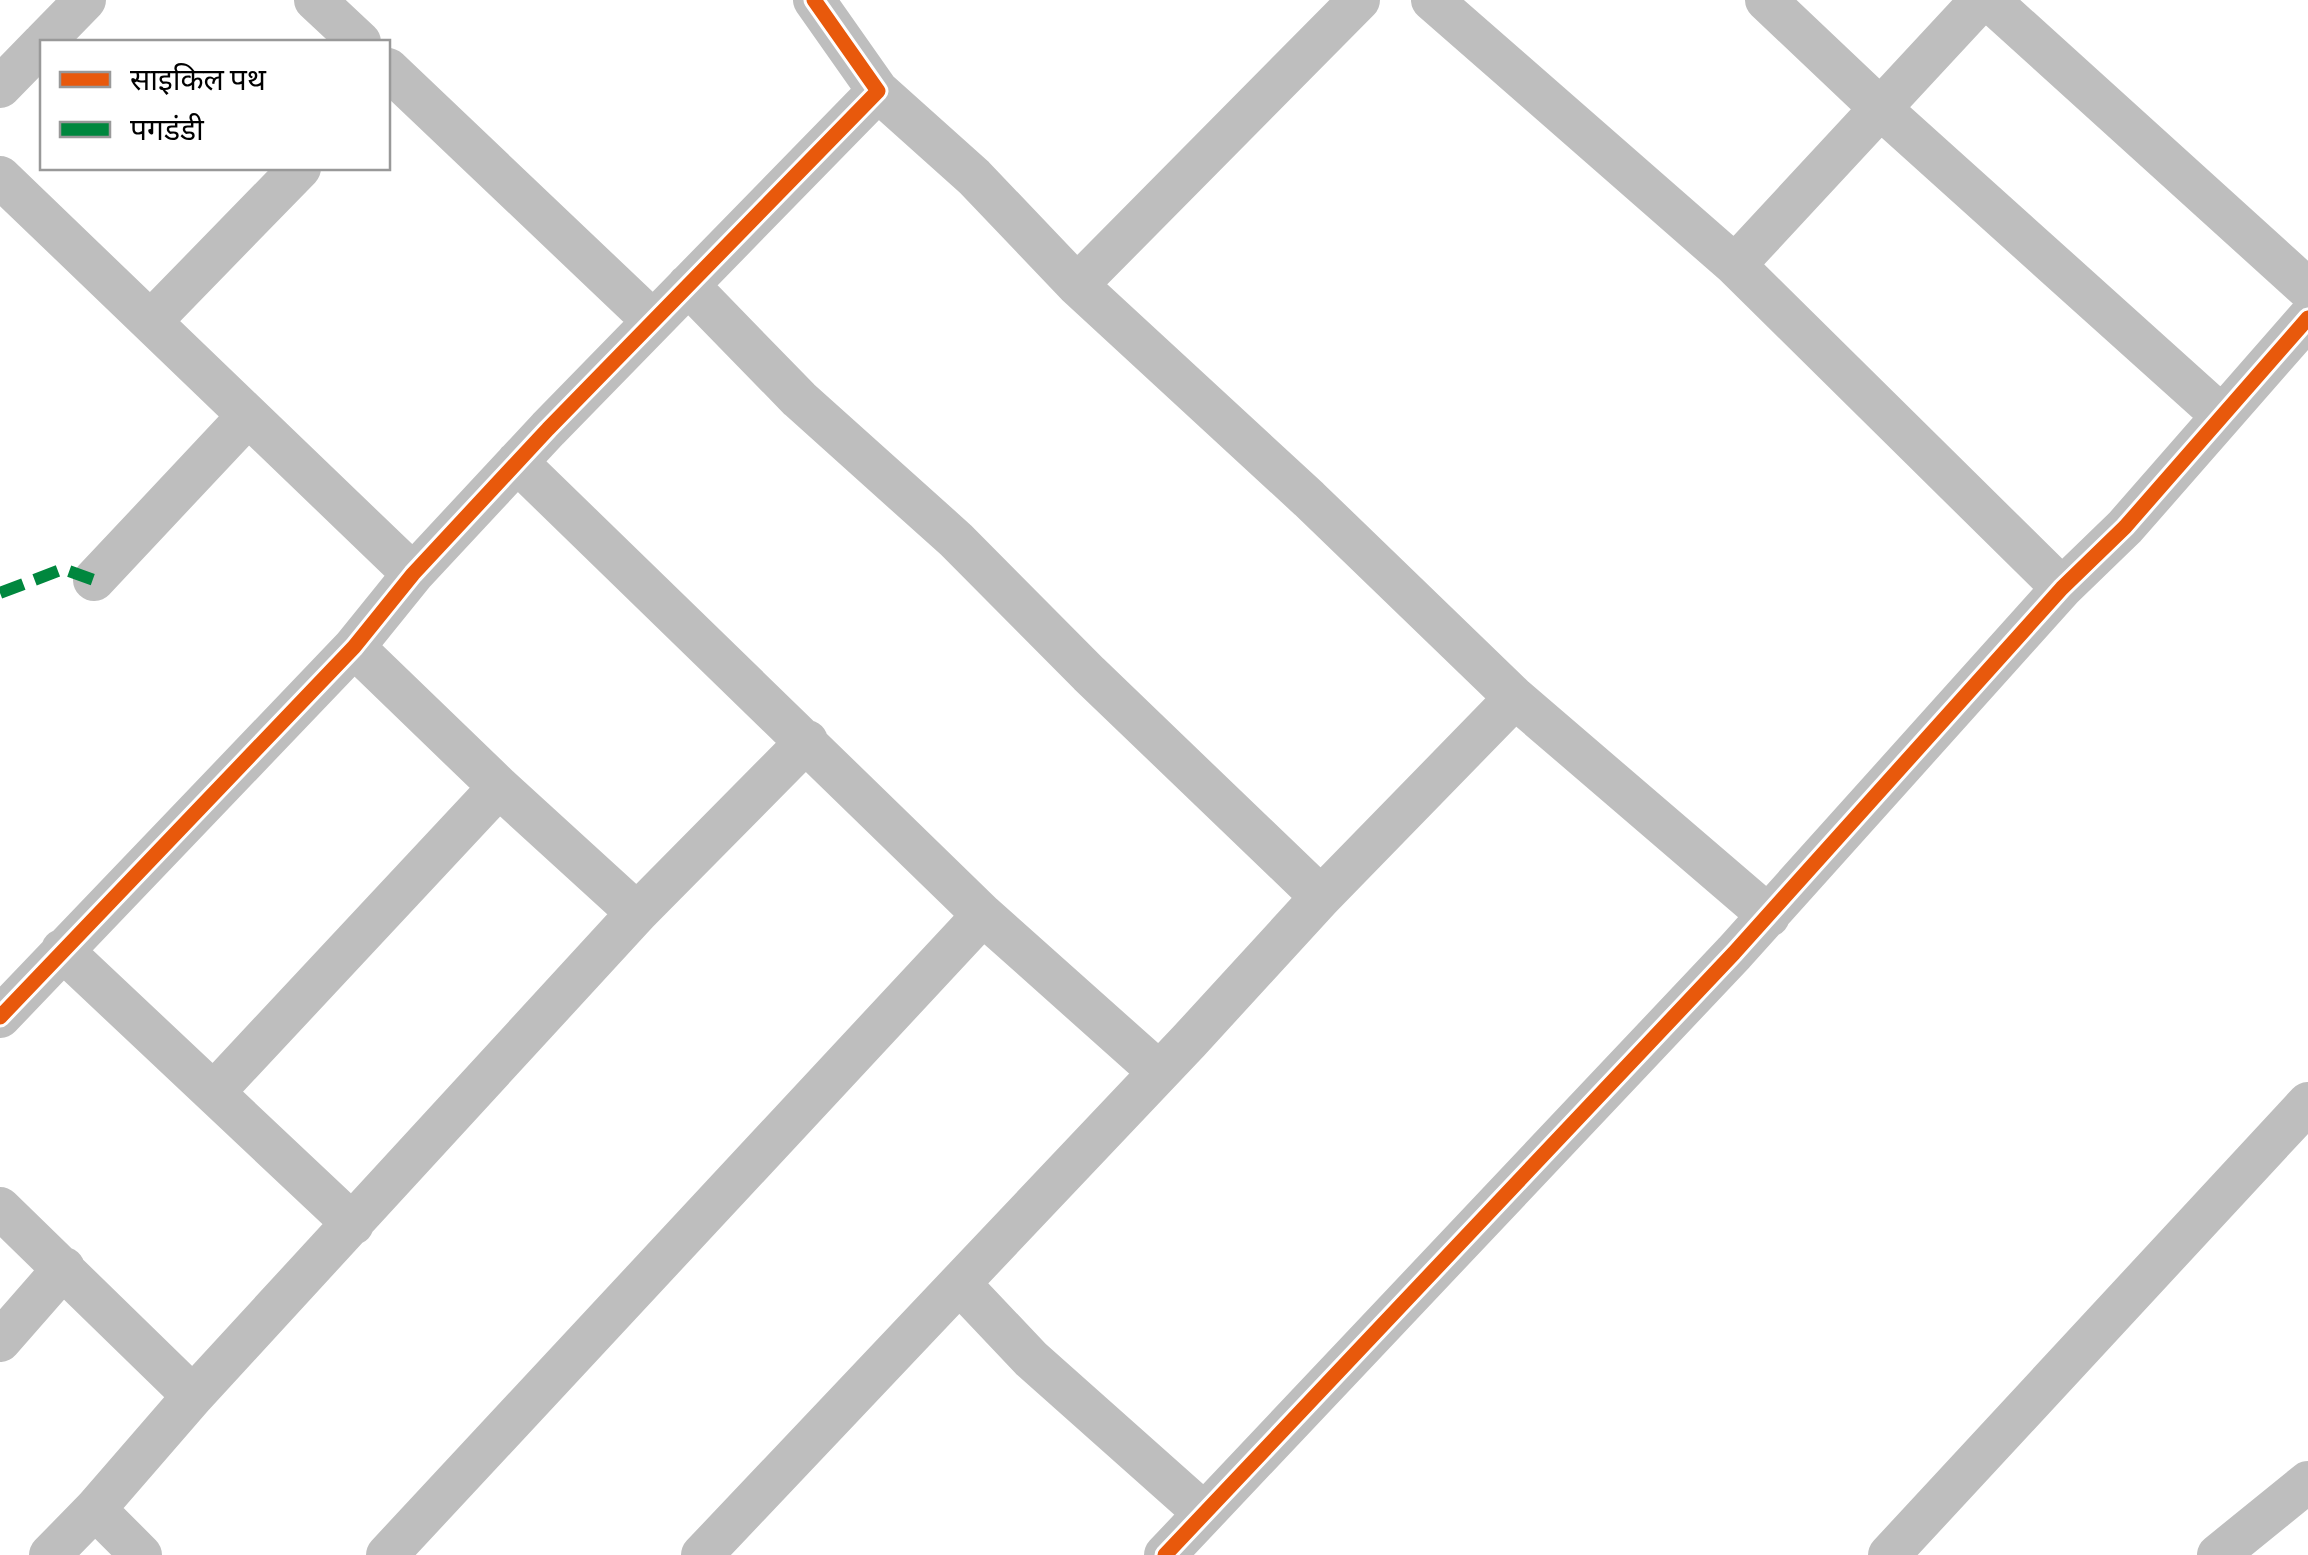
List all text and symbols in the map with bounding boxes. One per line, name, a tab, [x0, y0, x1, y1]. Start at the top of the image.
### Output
legend	[40, 40, 390, 170]
text: साइकिल पथ	[130, 59, 267, 96]
text: पगडंडी	[130, 109, 205, 146]

